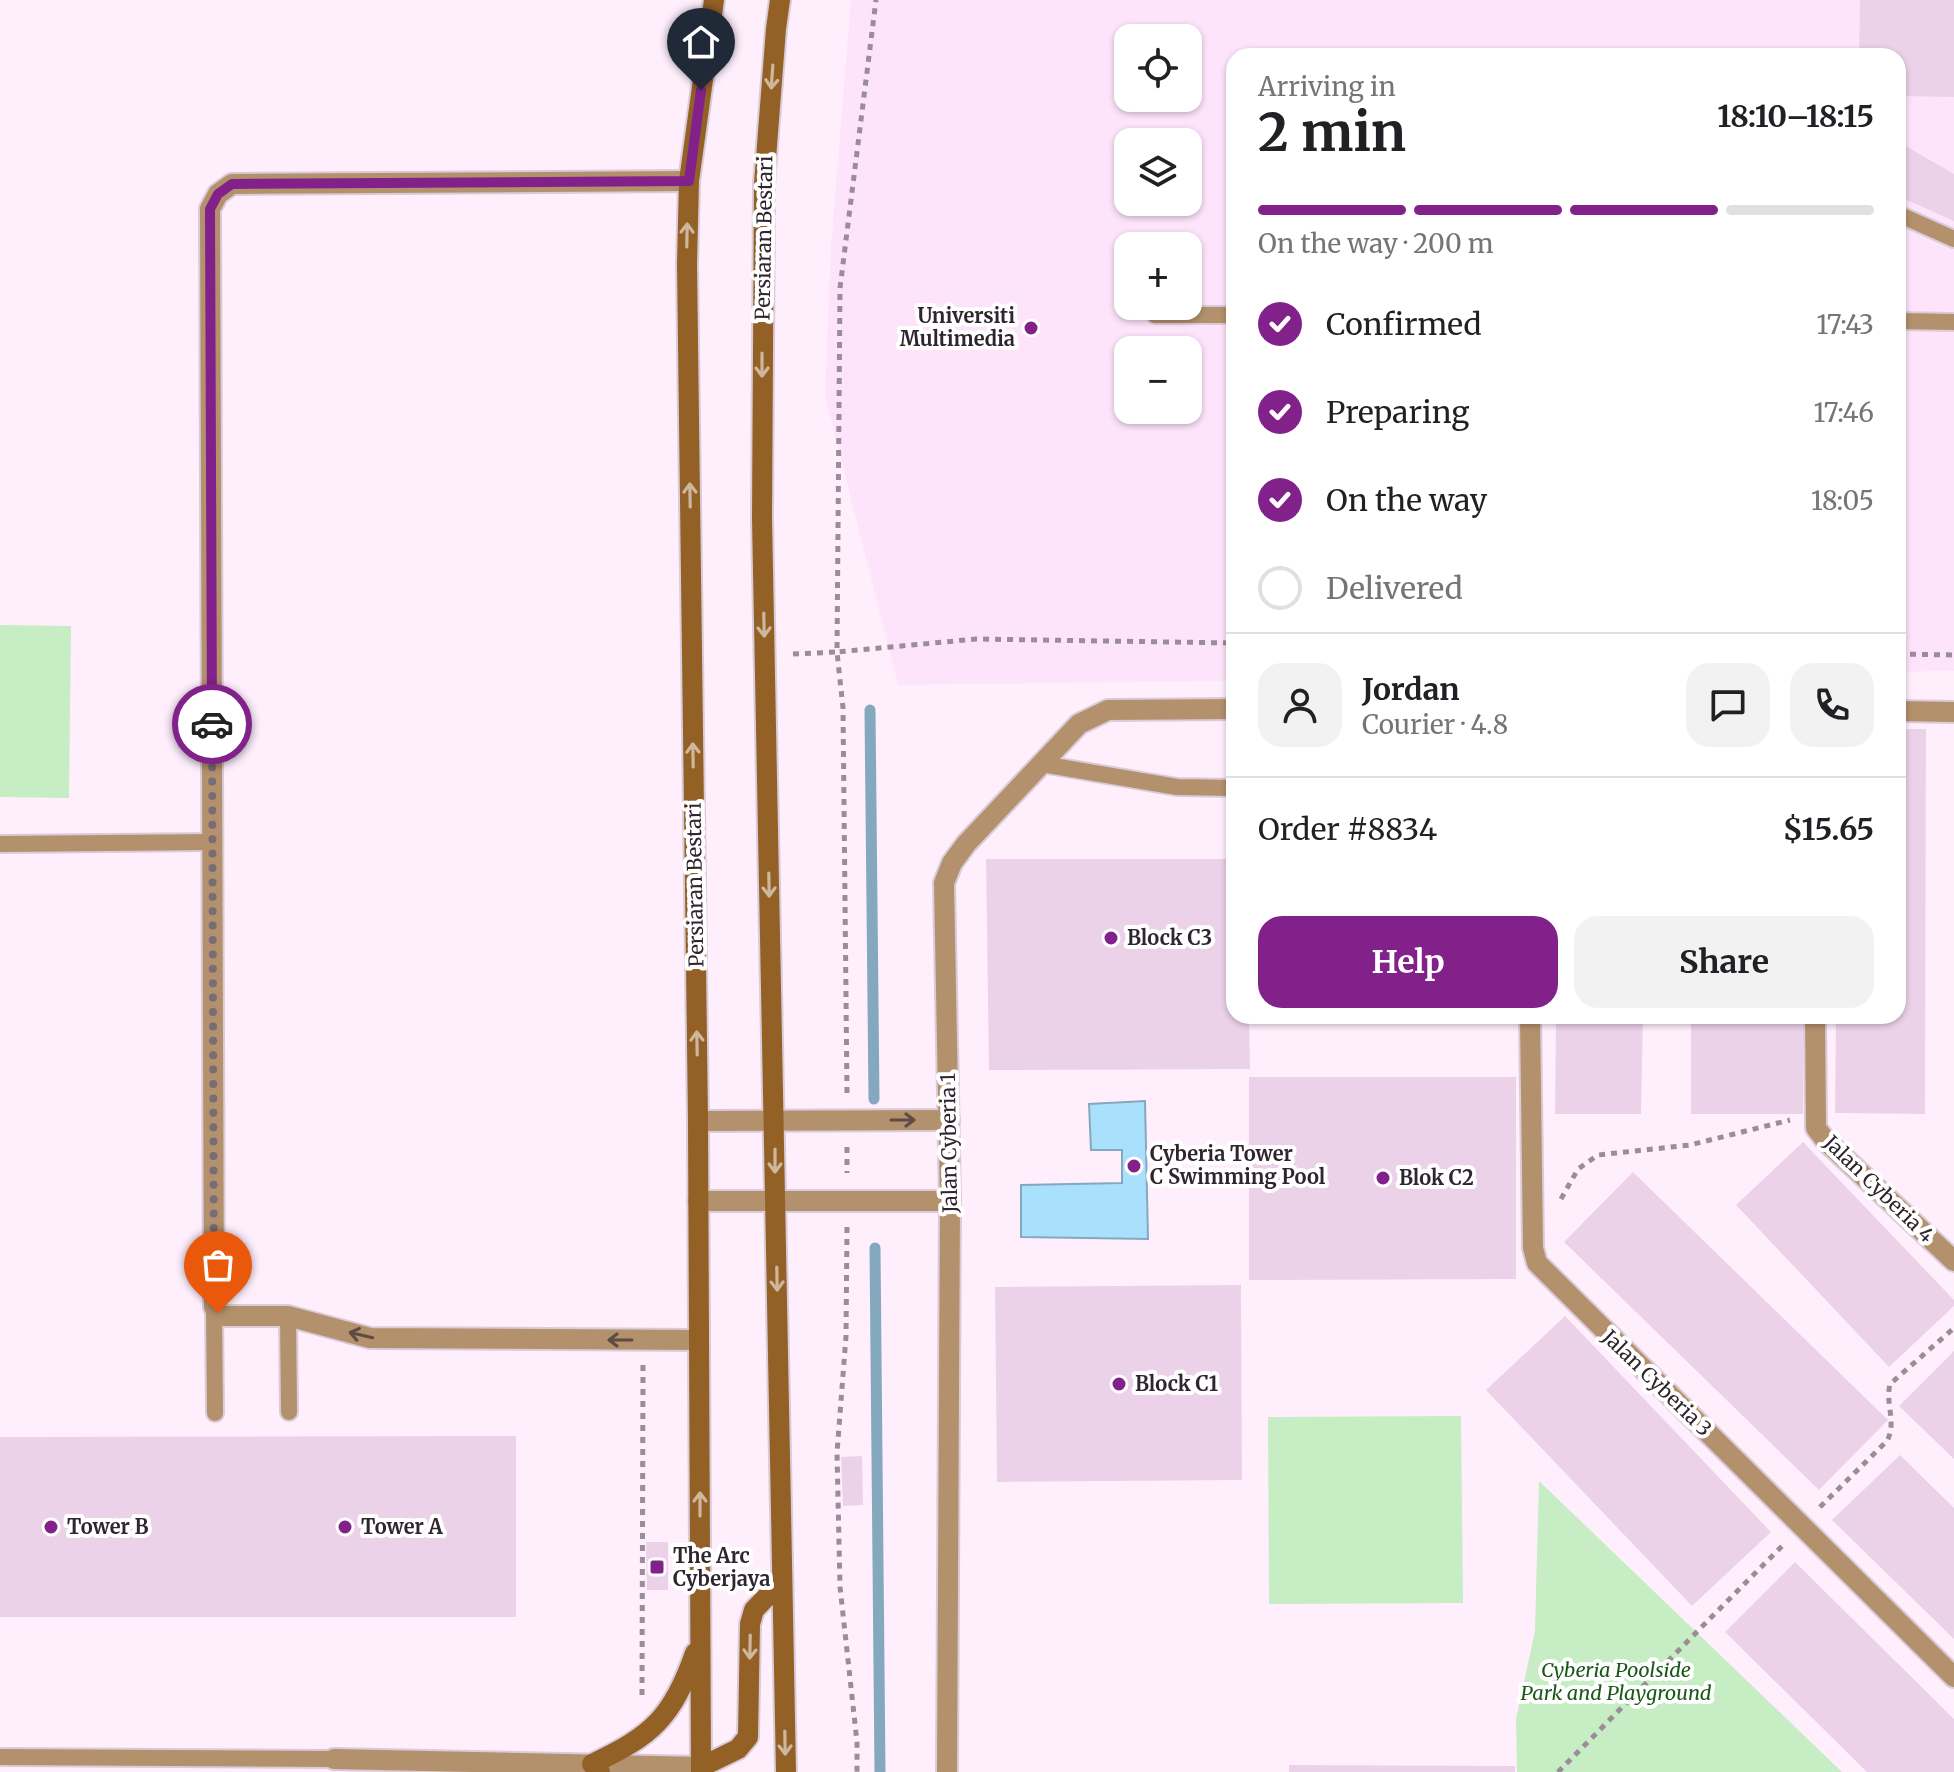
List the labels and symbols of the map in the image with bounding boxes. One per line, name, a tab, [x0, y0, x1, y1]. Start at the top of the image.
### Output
pin	[667, 8, 735, 90]
one-way arrow	[764, 64, 779, 90]
street label: Persiaran Bestari	[750, 156, 777, 320]
one-way arrow	[680, 222, 695, 249]
place label: Universiti Multimedia	[900, 303, 1015, 351]
marker: Universiti Multimedia	[1022, 319, 1040, 337]
one-way arrow	[754, 351, 770, 378]
one-way arrow	[682, 482, 697, 509]
one-way arrow	[756, 611, 771, 638]
courier	[172, 684, 252, 764]
one-way arrow	[685, 742, 701, 769]
street label: Persiaran Bestari	[681, 803, 708, 967]
one-way arrow	[762, 871, 777, 898]
place label: Block C3	[1127, 925, 1212, 950]
marker: Block C3	[1102, 929, 1120, 947]
one-way arrow	[689, 1030, 705, 1057]
street label: Jalan Cyberia 1	[935, 1073, 962, 1214]
one-way arrow	[889, 1112, 916, 1128]
street label: Jalan Cyberia 4	[1818, 1129, 1939, 1247]
place label: Cyberia Tower C Swimming Pool	[1150, 1141, 1326, 1189]
one-way arrow	[767, 1147, 783, 1174]
marker: Cyberia Tower C Swimming Pool	[1125, 1157, 1143, 1175]
place label: Blok C2	[1399, 1165, 1474, 1190]
marker: Blok C2	[1374, 1169, 1392, 1187]
pin	[184, 1231, 252, 1313]
one-way arrow	[769, 1265, 785, 1292]
street label: Jalan Cyberia 3	[1597, 1324, 1717, 1441]
one-way arrow	[348, 1327, 374, 1342]
one-way arrow	[607, 1332, 634, 1348]
place label: Block C1	[1135, 1371, 1218, 1396]
marker: Block C1	[1110, 1375, 1128, 1393]
one-way arrow	[692, 1491, 708, 1518]
place label: Tower B	[67, 1514, 149, 1539]
place label: Tower A	[361, 1514, 444, 1539]
marker: Tower B	[42, 1518, 60, 1536]
marker: Tower A	[336, 1518, 354, 1536]
place label: The Arc Cyberjaya	[673, 1543, 771, 1591]
marker: The Arc Cyberjaya	[648, 1558, 666, 1576]
one-way arrow	[742, 1633, 758, 1660]
park label: Cyberia Poolside Park and Playground	[1520, 1657, 1712, 1705]
one-way arrow	[777, 1729, 793, 1756]

